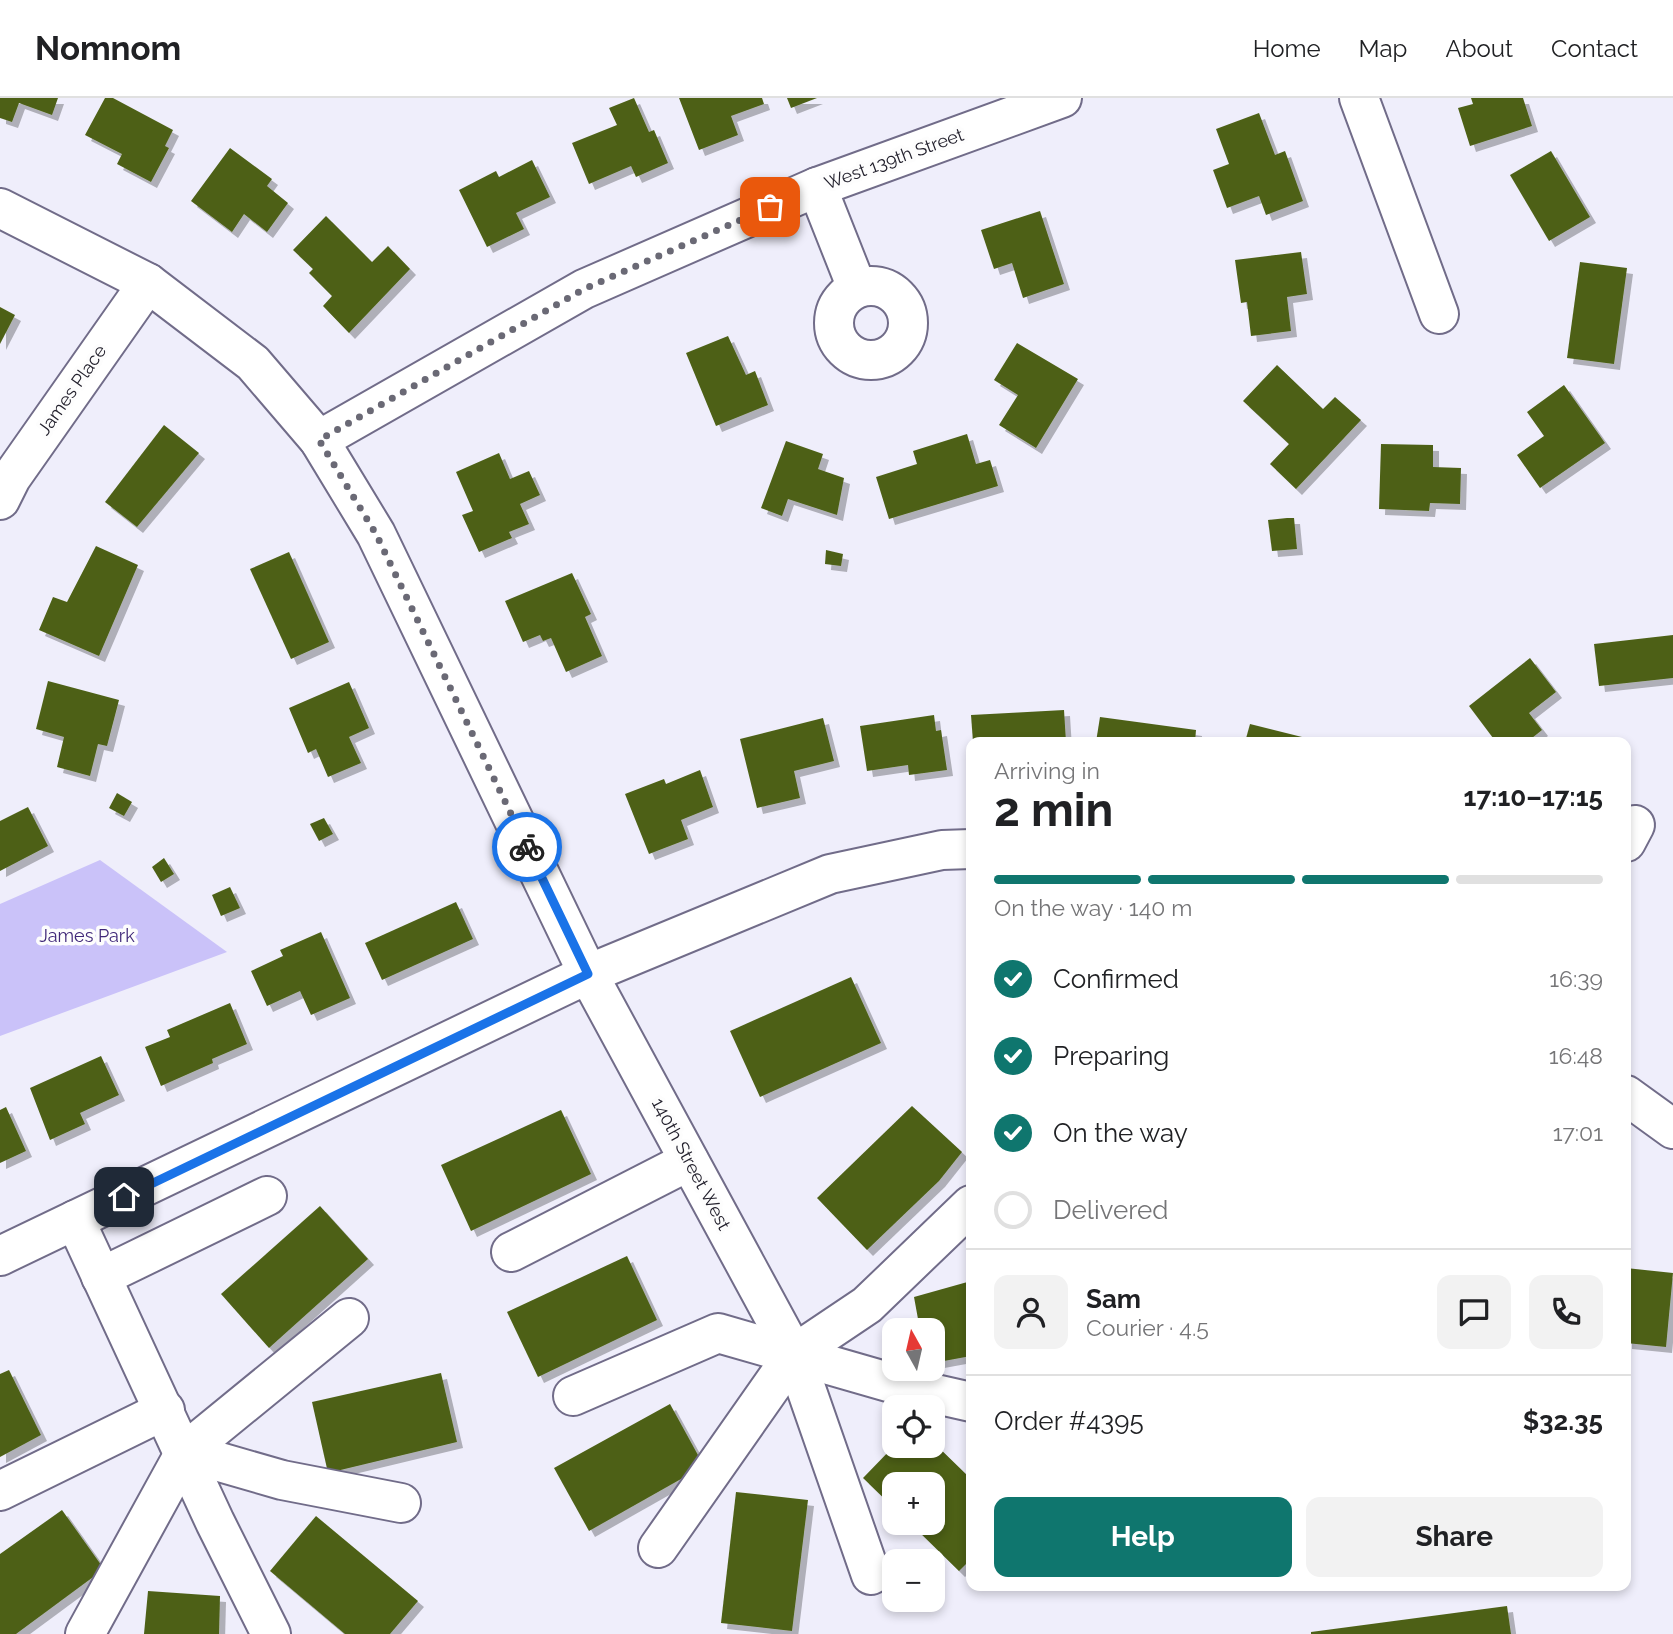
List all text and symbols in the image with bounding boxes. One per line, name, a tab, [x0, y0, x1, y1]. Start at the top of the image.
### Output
text: Nomnom	[35, 29, 181, 68]
text: Home	[1253, 34, 1321, 63]
text: Map	[1359, 34, 1407, 63]
text: About	[1445, 34, 1513, 63]
text: Contact	[1551, 34, 1638, 63]
street label: West 139th Street	[821, 124, 966, 193]
pin	[740, 177, 800, 237]
icon: bag	[751, 188, 789, 226]
street label: James Place	[33, 340, 111, 439]
text: Arriving in	[994, 757, 1100, 784]
text: 17:10–17:15	[1464, 782, 1603, 812]
text: 2 min	[994, 783, 1113, 837]
courier	[492, 812, 562, 882]
icon: bike	[508, 828, 546, 866]
text: On the way · 140 m	[994, 894, 1192, 921]
park label: James Park	[39, 925, 135, 946]
icon: check	[994, 960, 1032, 998]
text: Confirmed	[1053, 964, 1179, 994]
text: 16:39	[1549, 965, 1603, 992]
icon: check	[994, 1037, 1032, 1075]
text: Preparing	[1053, 1041, 1169, 1071]
text: 16:48	[1549, 1042, 1603, 1069]
street label: 140th Street West	[648, 1094, 735, 1233]
icon: check	[994, 1114, 1032, 1152]
text: On the way	[1053, 1118, 1188, 1148]
text: 17:01	[1553, 1119, 1603, 1146]
pin	[94, 1167, 154, 1227]
icon: home	[105, 1178, 143, 1216]
text: Delivered	[1053, 1195, 1168, 1225]
button: person	[994, 1275, 1068, 1349]
button: chat	[1437, 1275, 1511, 1349]
button: phone	[1529, 1275, 1603, 1349]
text: Sam	[1086, 1284, 1141, 1314]
text: Courier · 4.5	[1086, 1314, 1209, 1341]
north arrow	[882, 1318, 945, 1381]
map controls	[882, 1318, 945, 1612]
button: locate	[882, 1395, 945, 1458]
text: Order #4395	[994, 1406, 1144, 1436]
text: $32.35	[1523, 1406, 1603, 1436]
button: +	[882, 1472, 945, 1535]
button: Help	[994, 1497, 1292, 1577]
button: Share	[1306, 1497, 1603, 1577]
button: −	[882, 1549, 945, 1612]

